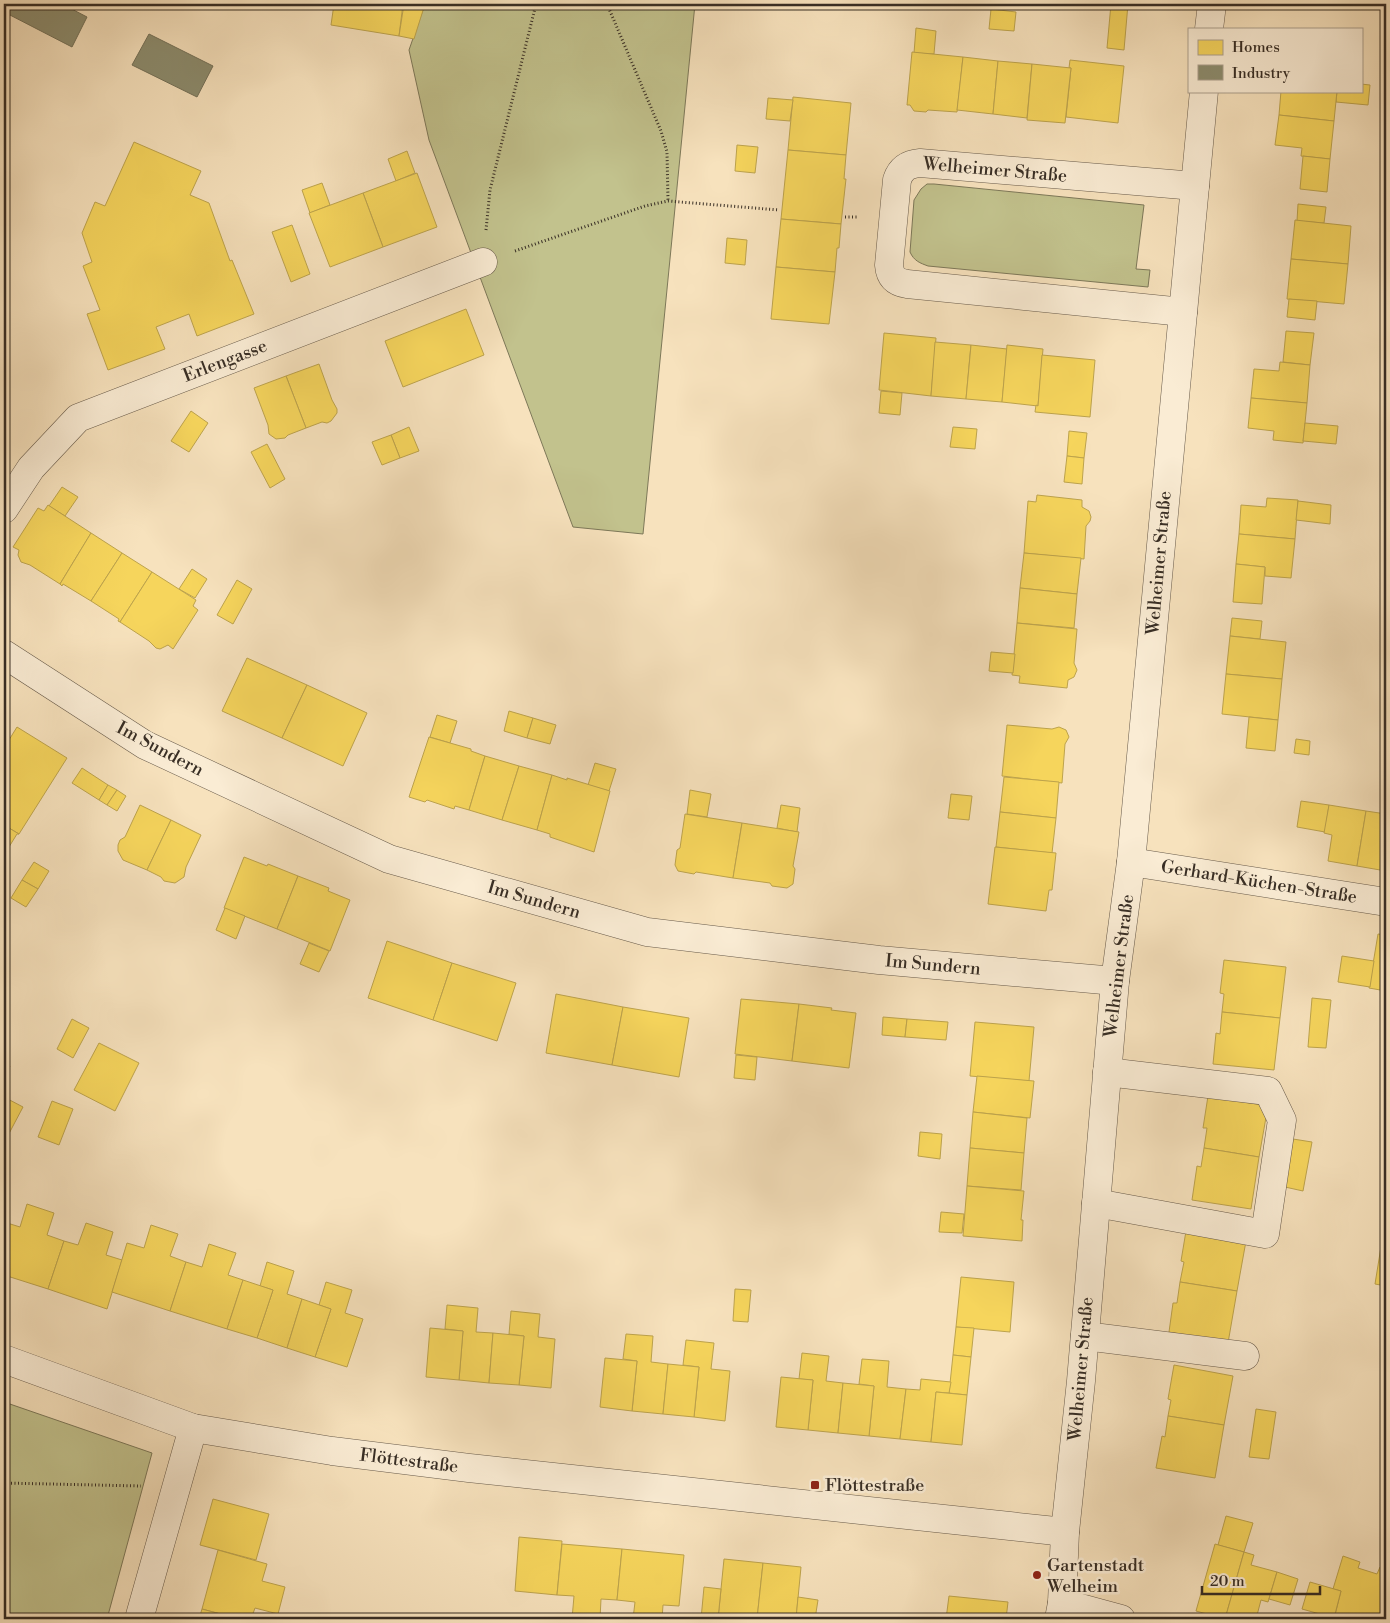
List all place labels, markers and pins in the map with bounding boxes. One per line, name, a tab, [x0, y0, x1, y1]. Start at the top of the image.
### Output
place label: Flöttestraße	[825, 1474, 924, 1497]
marker: Flöttestraße	[809, 1479, 821, 1491]
place label: Gartenstadt Welheim	[1046, 1554, 1145, 1598]
marker: Gartenstadt Welheim	[1031, 1569, 1043, 1581]

